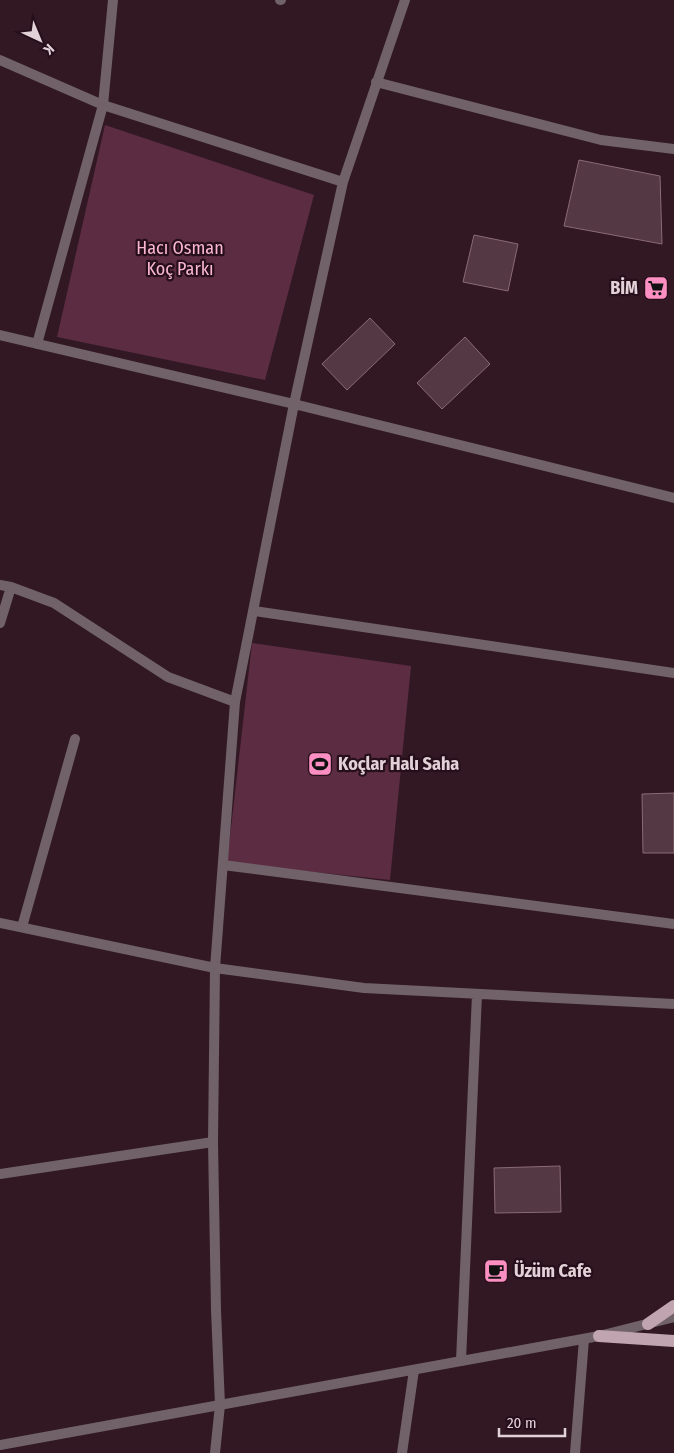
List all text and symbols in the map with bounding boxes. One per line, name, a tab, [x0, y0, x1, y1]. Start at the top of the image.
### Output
north arrow	[15, 15, 65, 65]
text: K	[39, 40, 58, 59]
park label: Hacı Osman Koç Parkı	[136, 237, 224, 280]
supermarket icon: BİM	[643, 275, 669, 301]
place label: BİM	[610, 277, 638, 299]
sports icon: Koçlar Halı Saha	[307, 751, 333, 777]
place label: Koçlar Halı Saha	[338, 753, 459, 775]
cafe icon: Üzüm Cafe	[483, 1258, 509, 1284]
place label: Üzüm Cafe	[514, 1260, 592, 1282]
scale bar	[499, 1406, 565, 1438]
text: 20 m	[507, 1414, 537, 1432]

